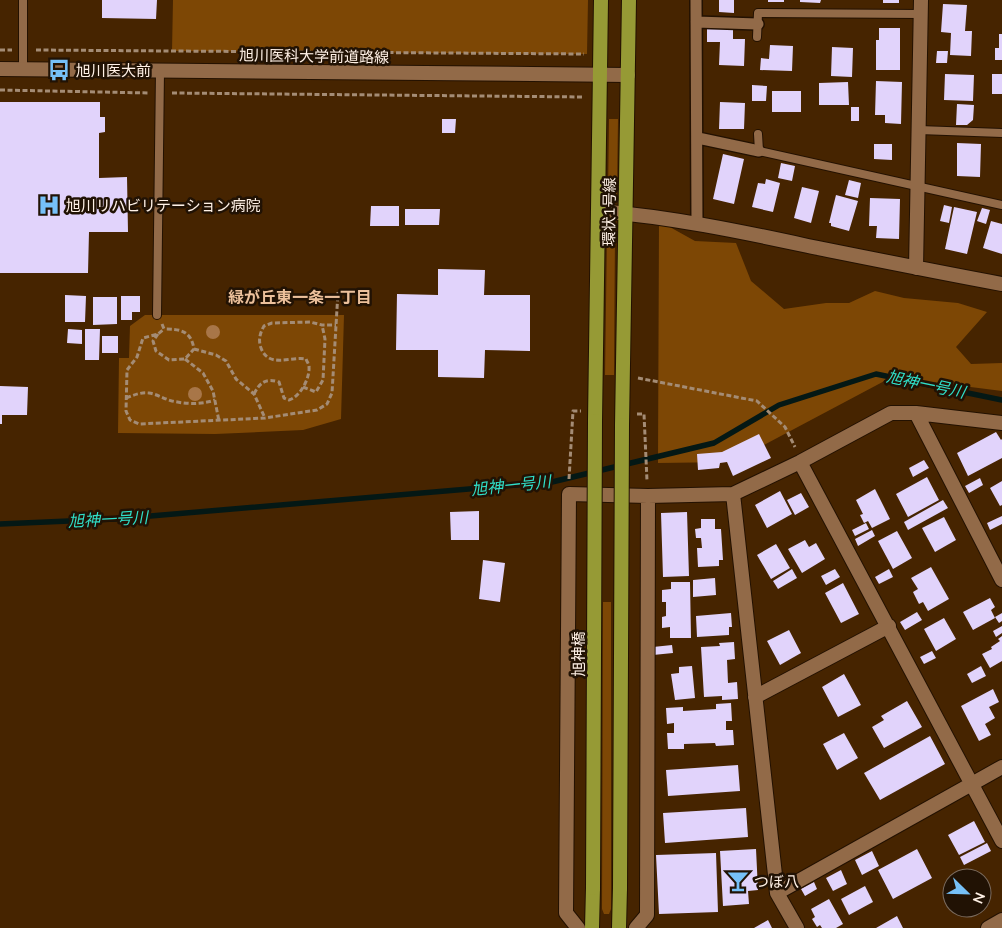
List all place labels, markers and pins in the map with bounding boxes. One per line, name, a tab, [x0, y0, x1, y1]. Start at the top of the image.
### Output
bus stop icon: 旭川医大前	[46, 57, 72, 83]
place label: 旭川医大前	[76, 61, 151, 80]
hospital icon: 旭川リハビリテーション病院	[36, 192, 62, 218]
place label: 旭川リハビリテーション病院	[66, 196, 261, 215]
bar icon: つぼ八	[725, 868, 751, 894]
place label: つぼ八	[754, 872, 799, 891]

